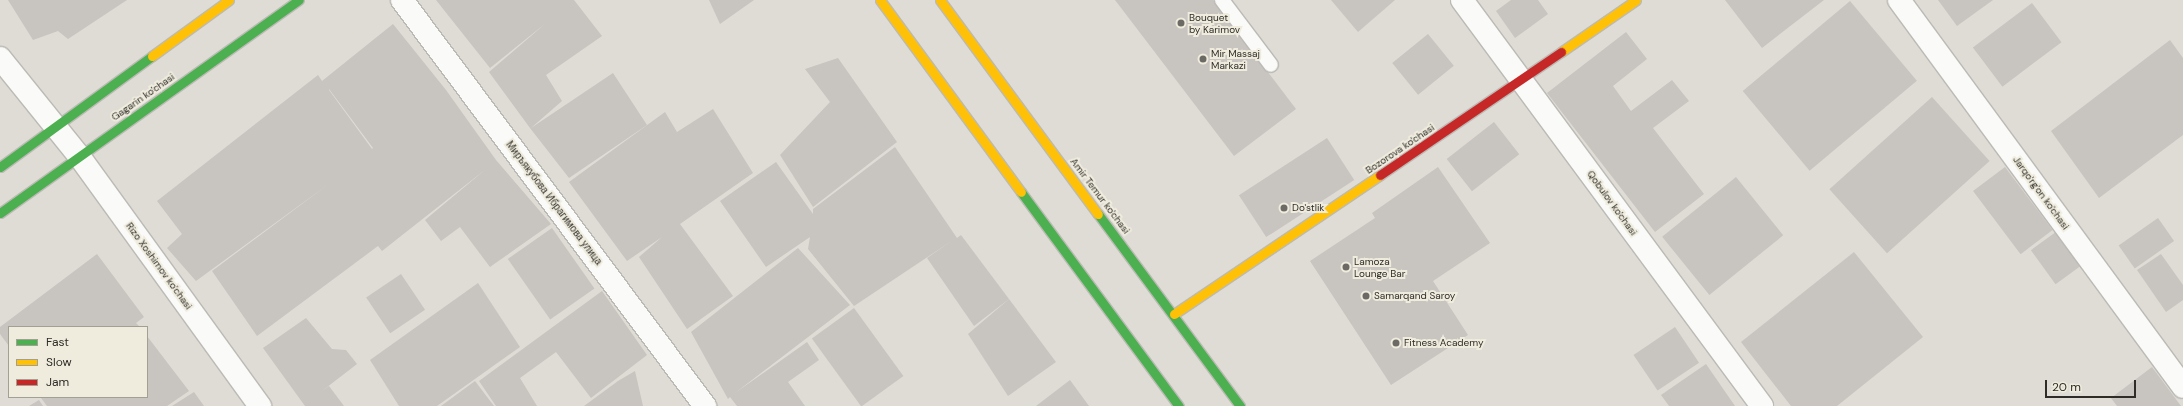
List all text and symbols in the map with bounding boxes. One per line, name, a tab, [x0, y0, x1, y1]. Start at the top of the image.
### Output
place label: Bouquet by Karimov	[1189, 11, 1240, 34]
marker: Bouquet by Karimov	[1176, 18, 1186, 28]
place label: Mir Massaj Markazi	[1211, 47, 1260, 70]
marker: Mir Massaj Markazi	[1198, 54, 1208, 64]
street label: Gagarin ko'chasi	[109, 71, 177, 123]
street label: Bozorova ko'chasi	[1363, 122, 1437, 176]
street label: Миръякубова Ибрагимова улица	[503, 139, 605, 267]
street label: Jarqo'rg'on ko'chasi	[2010, 154, 2072, 232]
street label: Amir Temur ko'chasi	[1068, 156, 1132, 236]
street label: Qobulov ko'chasi	[1584, 168, 1640, 238]
place label: Do'stlik	[1292, 202, 1324, 214]
marker: Do'stlik	[1279, 203, 1289, 213]
street label: Rizo Xoshimov ko'chasi	[123, 220, 195, 312]
place label: Lamoza Lounge Bar	[1354, 255, 1405, 278]
marker: Lamoza Lounge Bar	[1341, 262, 1351, 272]
place label: Samarqand Saroy	[1374, 290, 1455, 302]
marker: Samarqand Saroy	[1361, 291, 1371, 301]
legend	[8, 326, 148, 398]
text: Fast	[46, 334, 69, 350]
place label: Fitness Academy	[1404, 337, 1484, 349]
marker: Fitness Academy	[1391, 338, 1401, 348]
text: Slow	[46, 354, 72, 370]
scale bar	[2047, 372, 2138, 398]
text: Jam	[46, 374, 69, 390]
text: 20 m	[2052, 379, 2081, 395]

